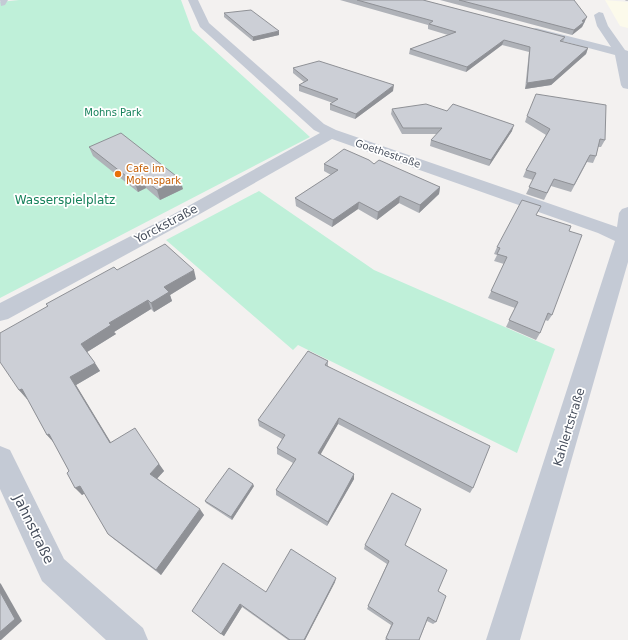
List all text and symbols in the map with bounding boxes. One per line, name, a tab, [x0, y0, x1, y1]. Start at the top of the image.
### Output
park label: Mohns Park	[84, 107, 142, 118]
street label: Goethestraße	[354, 137, 422, 170]
place label: Cafe im Mohnspark	[126, 163, 181, 186]
marker: Cafe im Mohnspark	[113, 169, 123, 179]
park label: Wasserspielplatz	[15, 193, 115, 207]
street label: Yorckstraße	[131, 202, 200, 247]
street label: Kahlertstraße	[550, 386, 588, 468]
street label: Jahnstraße	[10, 491, 58, 566]

